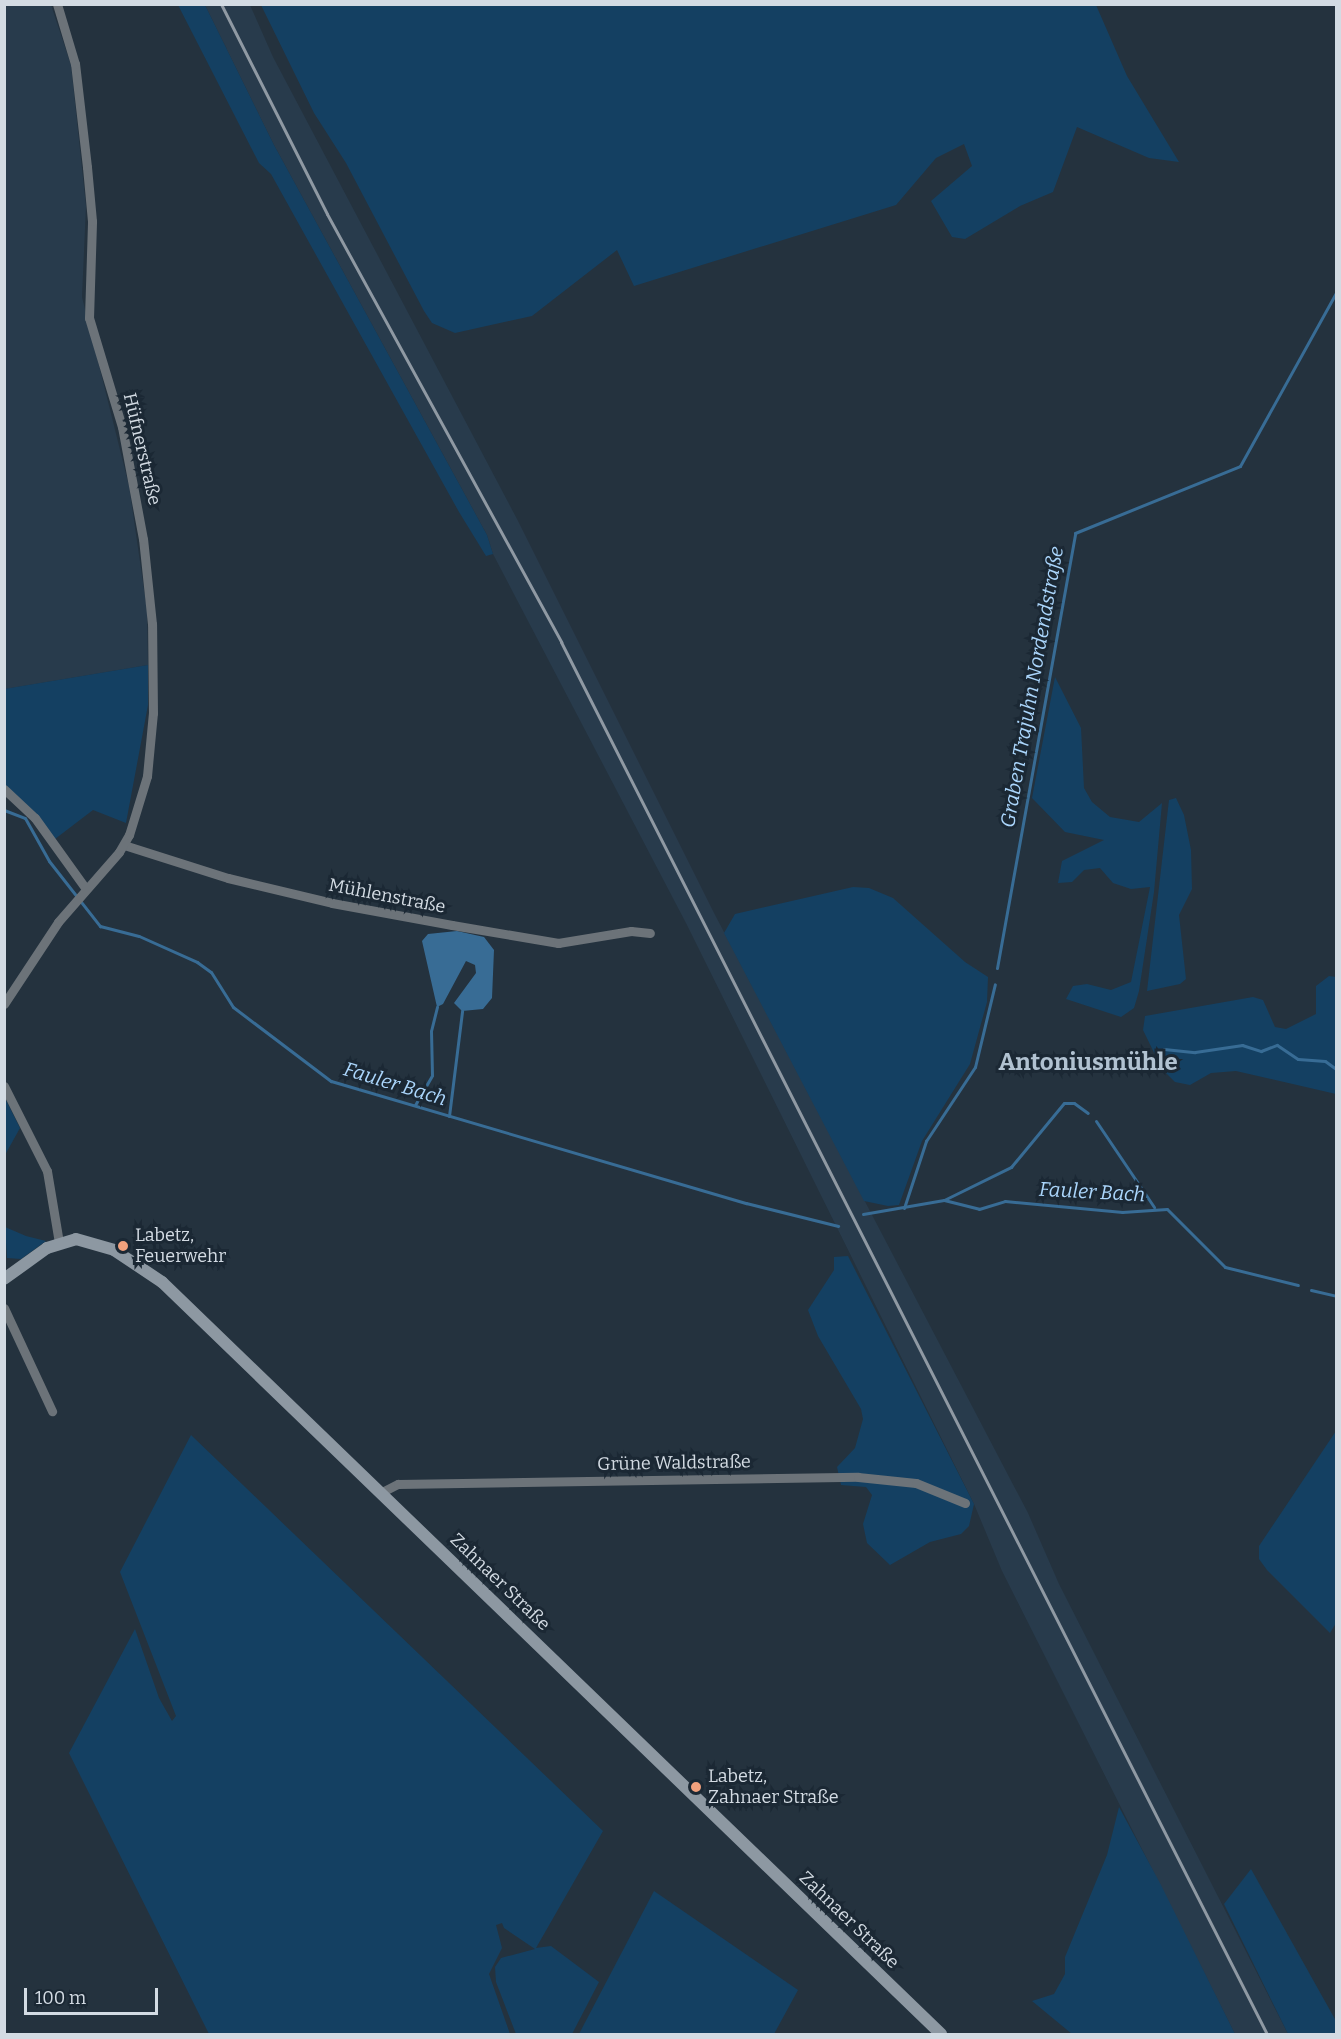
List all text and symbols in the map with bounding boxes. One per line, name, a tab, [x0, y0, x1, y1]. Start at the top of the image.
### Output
street label: Hüfnerstraße	[119, 391, 165, 507]
water label: Graben Trajuhn Nordendstraße	[995, 545, 1069, 829]
street label: Mühlenstraße	[327, 874, 447, 918]
district label: Antoniusmühle	[998, 1049, 1178, 1077]
water label: Fauler Bach	[341, 1057, 449, 1111]
water label: Fauler Bach	[1038, 1177, 1146, 1207]
place label: Labetz, Feuerwehr	[135, 1225, 226, 1268]
marker: Labetz, Feuerwehr	[116, 1239, 130, 1253]
street label: Grüne Waldstraße	[597, 1451, 751, 1475]
street label: Zahnaer Straße	[446, 1529, 554, 1635]
place label: Labetz, Zahnaer Straße	[708, 1766, 838, 1808]
marker: Labetz, Zahnaer Straße	[689, 1780, 703, 1794]
street label: Zahnaer Straße	[795, 1867, 903, 1973]
scale bar	[27, 1976, 160, 2014]
text: 100 m	[35, 1987, 86, 2009]

